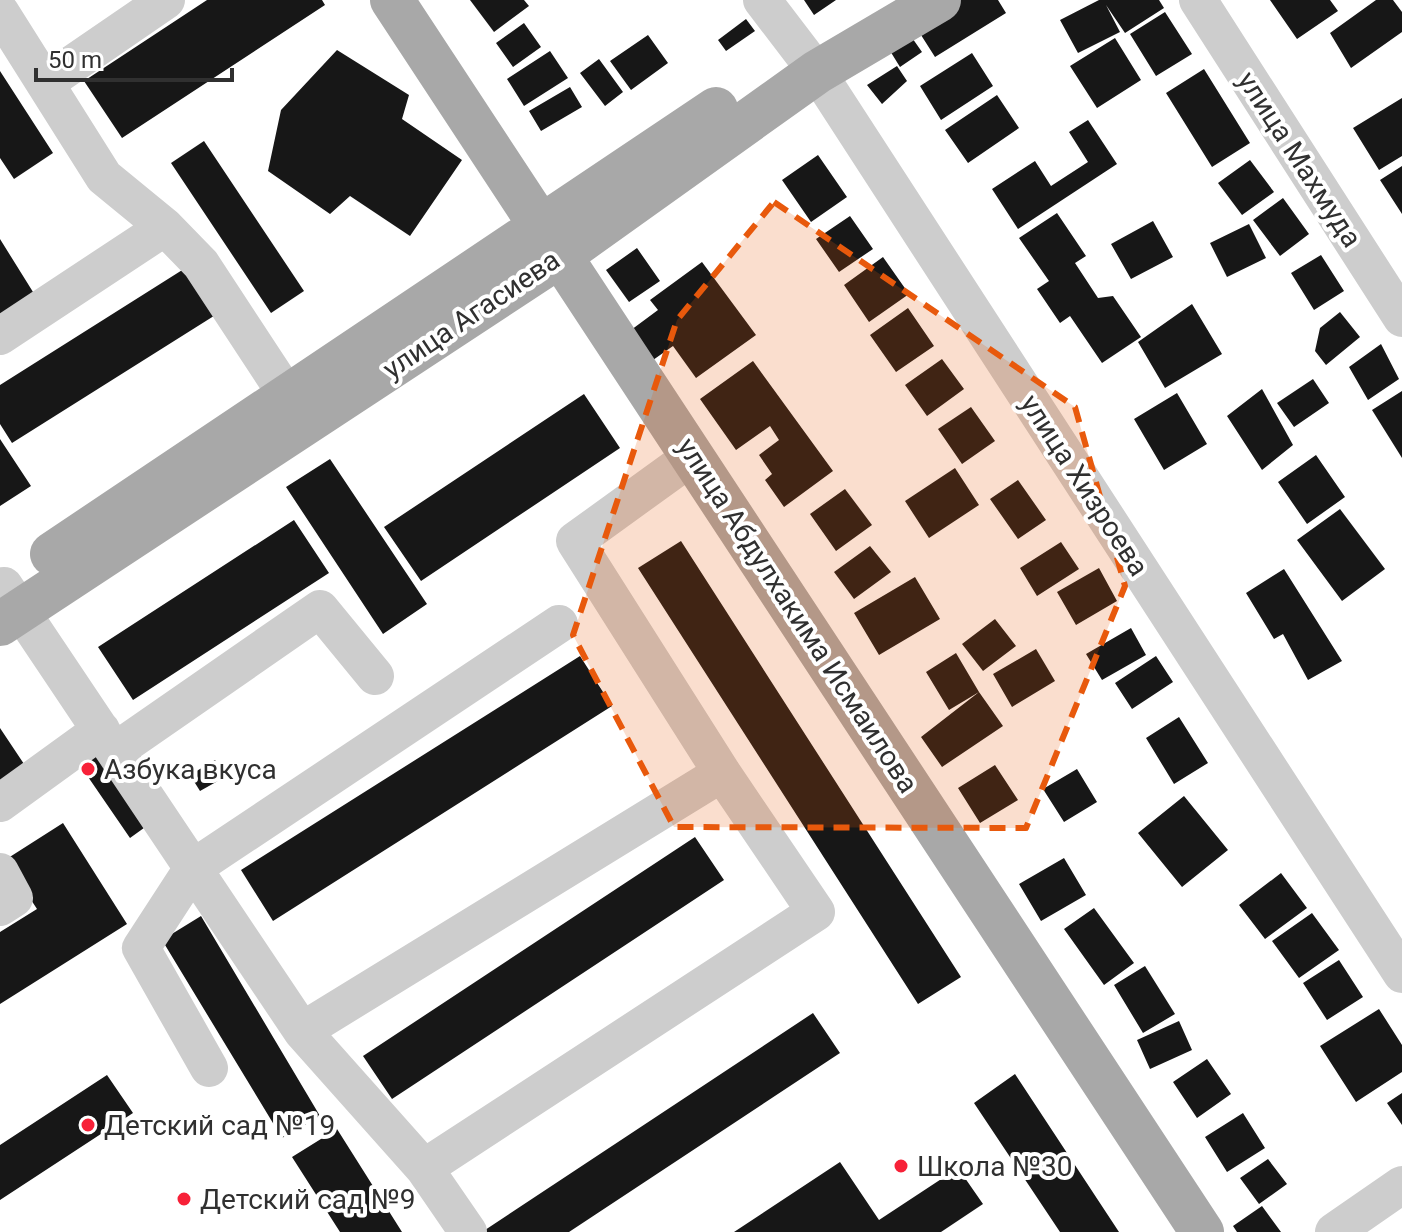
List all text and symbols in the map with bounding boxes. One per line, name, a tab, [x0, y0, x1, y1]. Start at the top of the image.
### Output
scale bar	[36, 32, 232, 82]
text: 50 m	[48, 46, 102, 74]
street label: улица Махмуда	[1231, 65, 1369, 253]
street label: улица Агасиева	[377, 243, 566, 386]
street label: улица Хизроева	[1014, 388, 1155, 582]
street label: улица Абдулхакима Исмаилова	[670, 432, 925, 799]
place label: Азбука вкуса	[104, 753, 277, 786]
marker: Азбука вкуса	[79, 760, 97, 778]
place label: Детский сад №19	[104, 1109, 335, 1142]
marker: Детский сад №19	[79, 1116, 97, 1134]
place label: Школа №30	[917, 1150, 1073, 1183]
marker: Школа №30	[892, 1157, 910, 1175]
place label: Детский сад №9	[200, 1183, 415, 1216]
marker: Детский сад №9	[175, 1190, 193, 1208]

